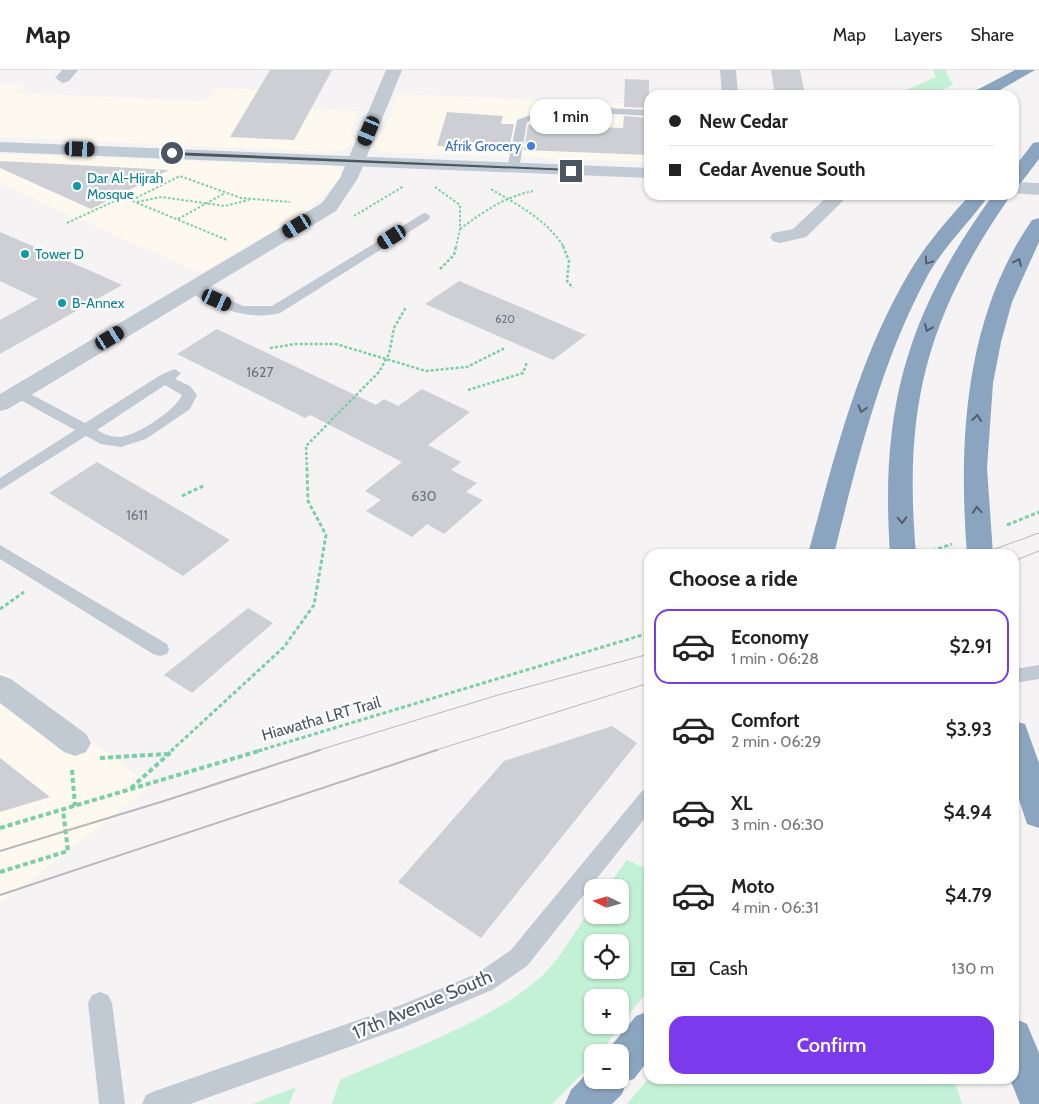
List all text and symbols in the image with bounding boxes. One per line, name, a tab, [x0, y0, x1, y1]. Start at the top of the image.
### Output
text: Map	[25, 20, 71, 49]
text: Map	[833, 24, 866, 46]
text: Layers	[894, 24, 943, 46]
text: Share	[971, 24, 1014, 46]
callout: 1 min	[530, 98, 612, 134]
text: 1 min	[553, 107, 589, 126]
text: New Cedar	[699, 110, 788, 133]
car	[356, 114, 381, 148]
place label: Afrik Grocery	[445, 137, 521, 155]
marker: Afrik Grocery	[525, 140, 537, 152]
car	[64, 141, 95, 157]
route start	[161, 142, 183, 164]
text: Cedar Avenue South	[699, 158, 866, 181]
route end	[560, 160, 582, 182]
place label: Dar Al-Hijrah Mosque	[87, 169, 163, 203]
marker: Dar Al-Hijrah Mosque	[71, 180, 83, 192]
car	[280, 212, 313, 240]
car	[375, 223, 408, 251]
place label: Tower D	[35, 245, 84, 263]
marker: Tower D	[19, 248, 31, 260]
one-way arrow	[925, 255, 934, 265]
one-way arrow	[1011, 258, 1022, 267]
car	[200, 287, 233, 313]
place label: B-Annex	[72, 294, 125, 312]
marker: B-Annex	[56, 297, 68, 309]
house number: 620	[495, 312, 515, 326]
one-way arrow	[923, 323, 933, 331]
car	[93, 324, 126, 352]
house number: 1627	[247, 363, 273, 381]
one-way arrow	[858, 404, 868, 412]
one-way arrow	[971, 414, 982, 422]
house number: 630	[411, 487, 437, 505]
house number: 1611	[126, 506, 148, 524]
one-way arrow	[971, 506, 982, 514]
one-way arrow	[896, 516, 907, 524]
text: Choose a ride	[669, 565, 798, 592]
icon: car	[671, 624, 716, 669]
text: Economy	[731, 626, 809, 649]
text: $2.91	[950, 635, 992, 658]
text: 1 min · 06:28	[731, 649, 819, 668]
street label: Hiawatha LRT Trail	[259, 692, 383, 745]
icon: car	[671, 707, 716, 752]
text: Comfort	[731, 709, 800, 732]
text: $3.93	[946, 718, 992, 741]
text: 2 min · 06:29	[731, 732, 821, 751]
icon: car	[671, 790, 716, 835]
text: XL	[731, 792, 752, 815]
text: $4.94	[943, 801, 992, 824]
text: 3 min · 06:30	[731, 815, 824, 834]
icon: car	[671, 873, 716, 918]
text: Moto	[731, 875, 775, 898]
north arrow	[584, 879, 629, 924]
map controls	[584, 879, 629, 1089]
text: $4.79	[945, 884, 992, 907]
text: 4 min · 06:31	[731, 898, 819, 917]
button: locate	[584, 934, 629, 979]
icon: cash	[669, 955, 697, 983]
text: Cash	[709, 957, 748, 980]
text: 130 m	[951, 959, 994, 978]
street label: 17th Avenue South	[349, 965, 495, 1044]
button: +	[584, 989, 629, 1034]
button: Confirm	[669, 1016, 994, 1074]
button: −	[584, 1044, 629, 1089]

